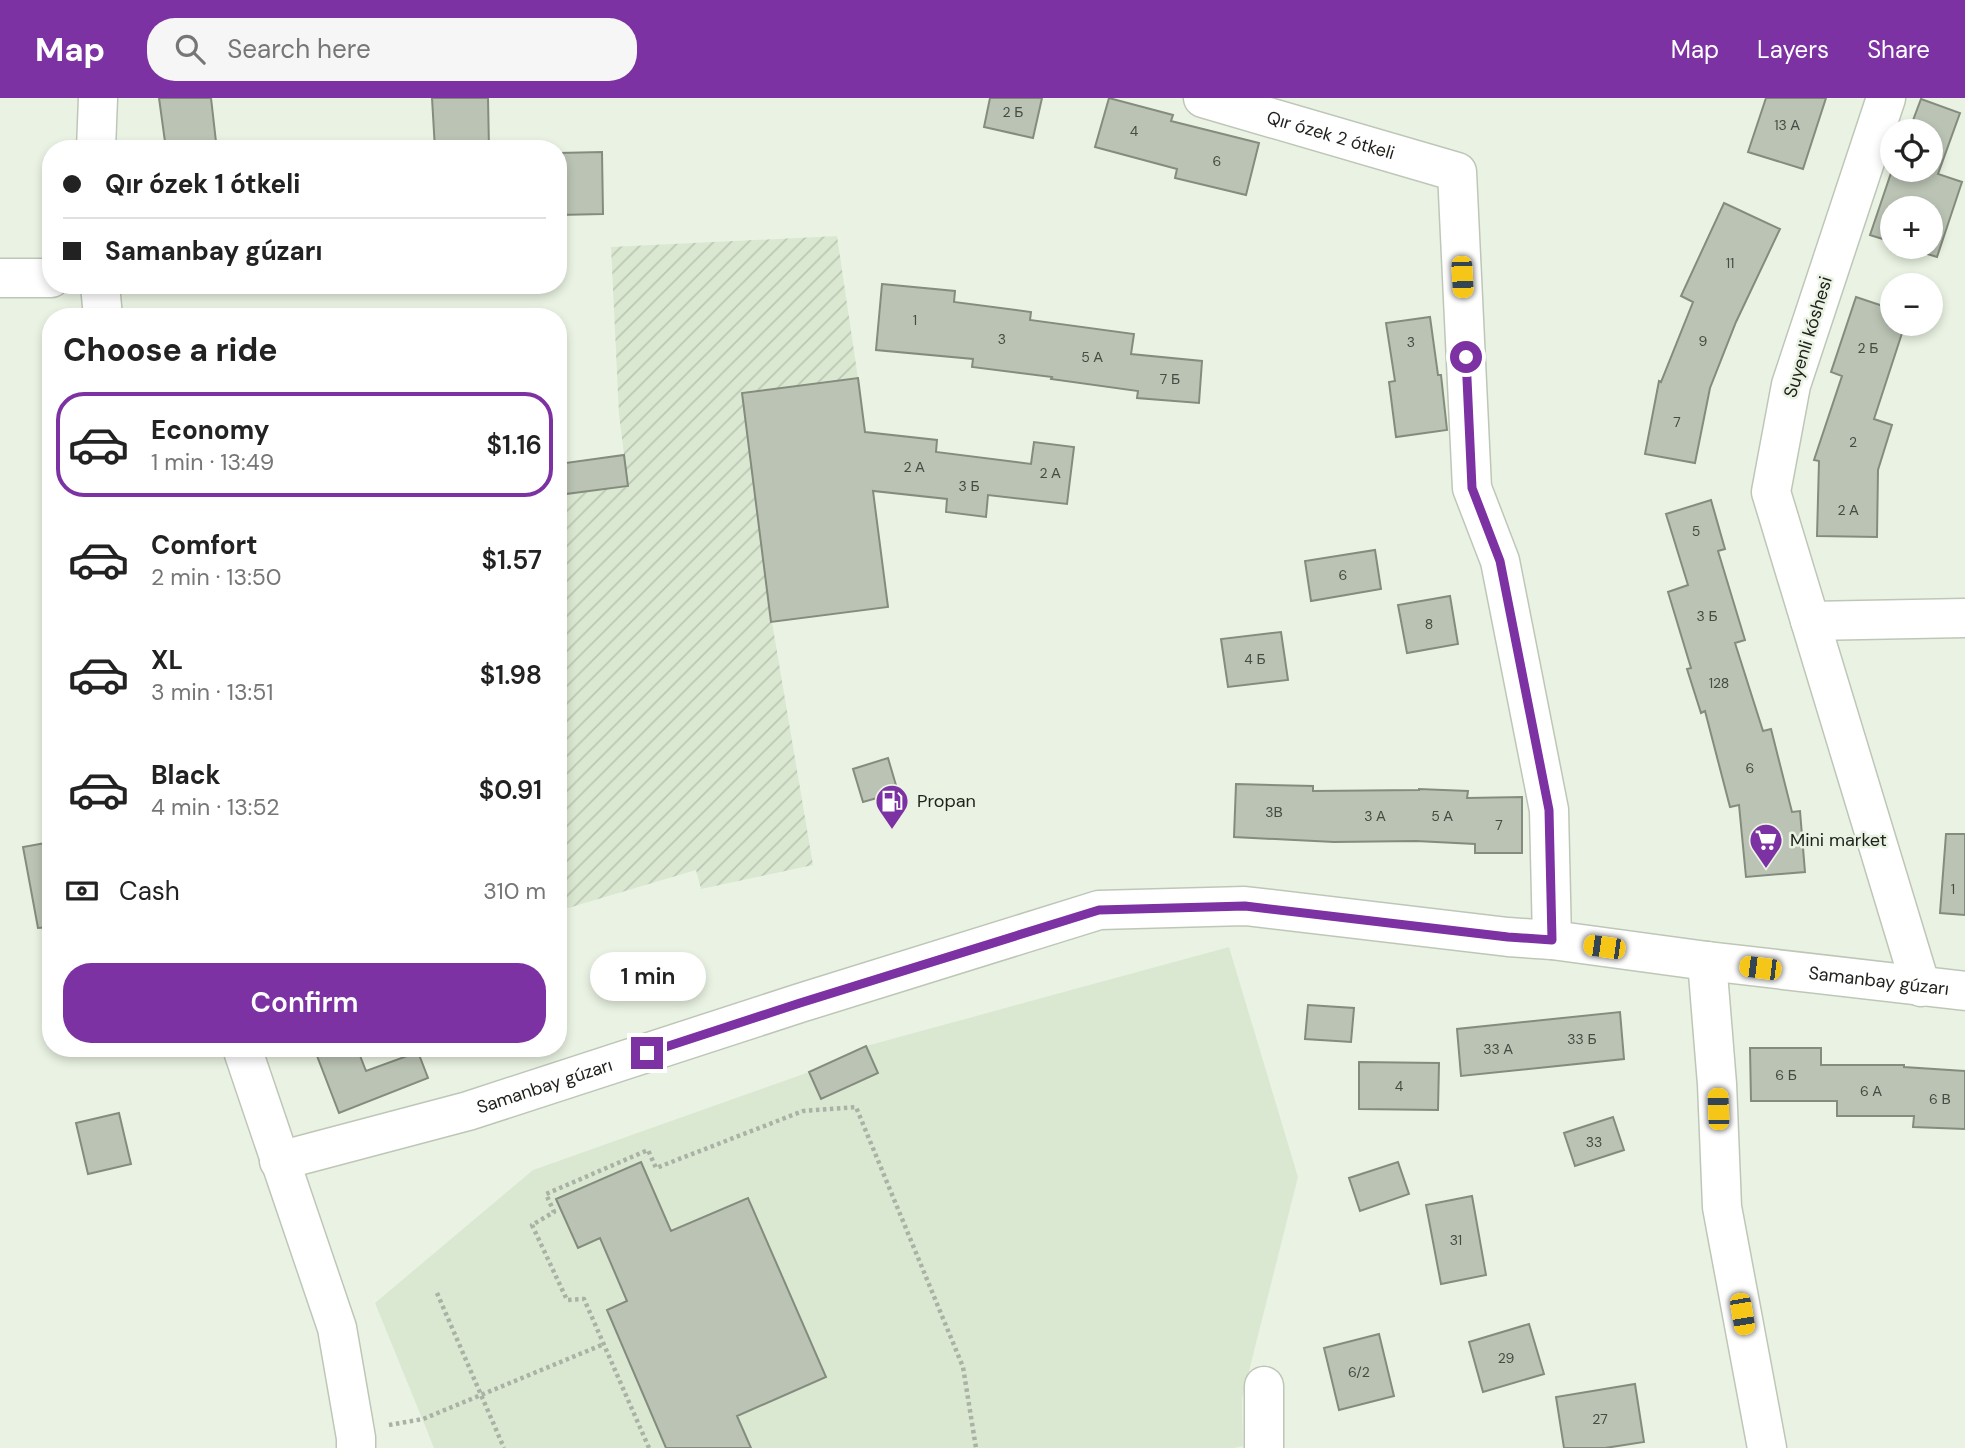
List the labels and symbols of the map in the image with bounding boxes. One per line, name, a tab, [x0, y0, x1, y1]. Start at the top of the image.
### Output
house number: 2 Б	[1003, 103, 1023, 121]
street label: Qır ózek 2 ótkeli	[1264, 105, 1397, 165]
house number: 13 А	[1774, 116, 1801, 134]
house number: 4	[1130, 122, 1139, 140]
house number: 6	[1213, 152, 1221, 170]
house number: 11	[1726, 254, 1734, 272]
car	[1451, 255, 1474, 299]
street label: Suyenli kóshesi	[1778, 273, 1838, 401]
house number: 1	[913, 311, 917, 329]
house number: 3	[998, 330, 1006, 348]
house number: 9	[1699, 332, 1708, 350]
house number: 3	[1407, 333, 1415, 351]
house number: 2 Б	[1858, 339, 1878, 357]
route start	[1450, 341, 1482, 373]
house number: 5 А	[1081, 348, 1103, 366]
house number: 7 Б	[1160, 370, 1180, 388]
house number: 7	[1673, 413, 1681, 431]
house number: 2	[1849, 433, 1857, 451]
house number: 2 А	[903, 458, 925, 476]
house number: 2 А	[1039, 464, 1061, 482]
house number: 3 Б	[958, 477, 980, 495]
house number: 2 А	[1837, 501, 1859, 519]
house number: 5	[1692, 522, 1700, 540]
house number: 6	[1339, 566, 1347, 584]
house number: 3 Б	[1696, 607, 1718, 625]
house number: 8	[1425, 615, 1433, 633]
house number: 4 Б	[1244, 650, 1266, 668]
house number: 128	[1709, 674, 1729, 692]
house number: 6	[1746, 759, 1754, 777]
fuel station icon: Propan	[873, 782, 911, 831]
place label: Propan	[917, 789, 976, 813]
house number: 3В	[1265, 803, 1283, 821]
house number: 3 А	[1364, 807, 1386, 825]
house number: 5 А	[1431, 807, 1453, 825]
house number: 7	[1495, 816, 1503, 834]
supermarket icon: Mini market	[1747, 821, 1785, 870]
place label: Mini market	[1790, 828, 1887, 852]
house number: 1	[1951, 880, 1955, 898]
car	[1582, 934, 1627, 960]
callout: 1 min	[589, 951, 705, 1000]
car	[1738, 955, 1783, 981]
street label: Samanbay gúzarı	[1807, 961, 1950, 1001]
house number: 33 Б	[1567, 1030, 1597, 1048]
route end	[631, 1037, 663, 1069]
house number: 33 А	[1483, 1040, 1513, 1058]
street label: Samanbay gúzarı	[474, 1053, 615, 1119]
house number: 6 Б	[1775, 1066, 1797, 1084]
house number: 4	[1395, 1077, 1404, 1095]
house number: 6 А	[1860, 1082, 1883, 1100]
car	[1707, 1088, 1730, 1130]
house number: 6 В	[1929, 1090, 1951, 1108]
house number: 33	[1586, 1133, 1602, 1151]
house number: 31	[1450, 1231, 1462, 1249]
car	[1729, 1291, 1756, 1337]
house number: 29	[1498, 1349, 1515, 1367]
house number: 6/2	[1348, 1363, 1370, 1381]
house number: 27	[1592, 1410, 1608, 1428]

